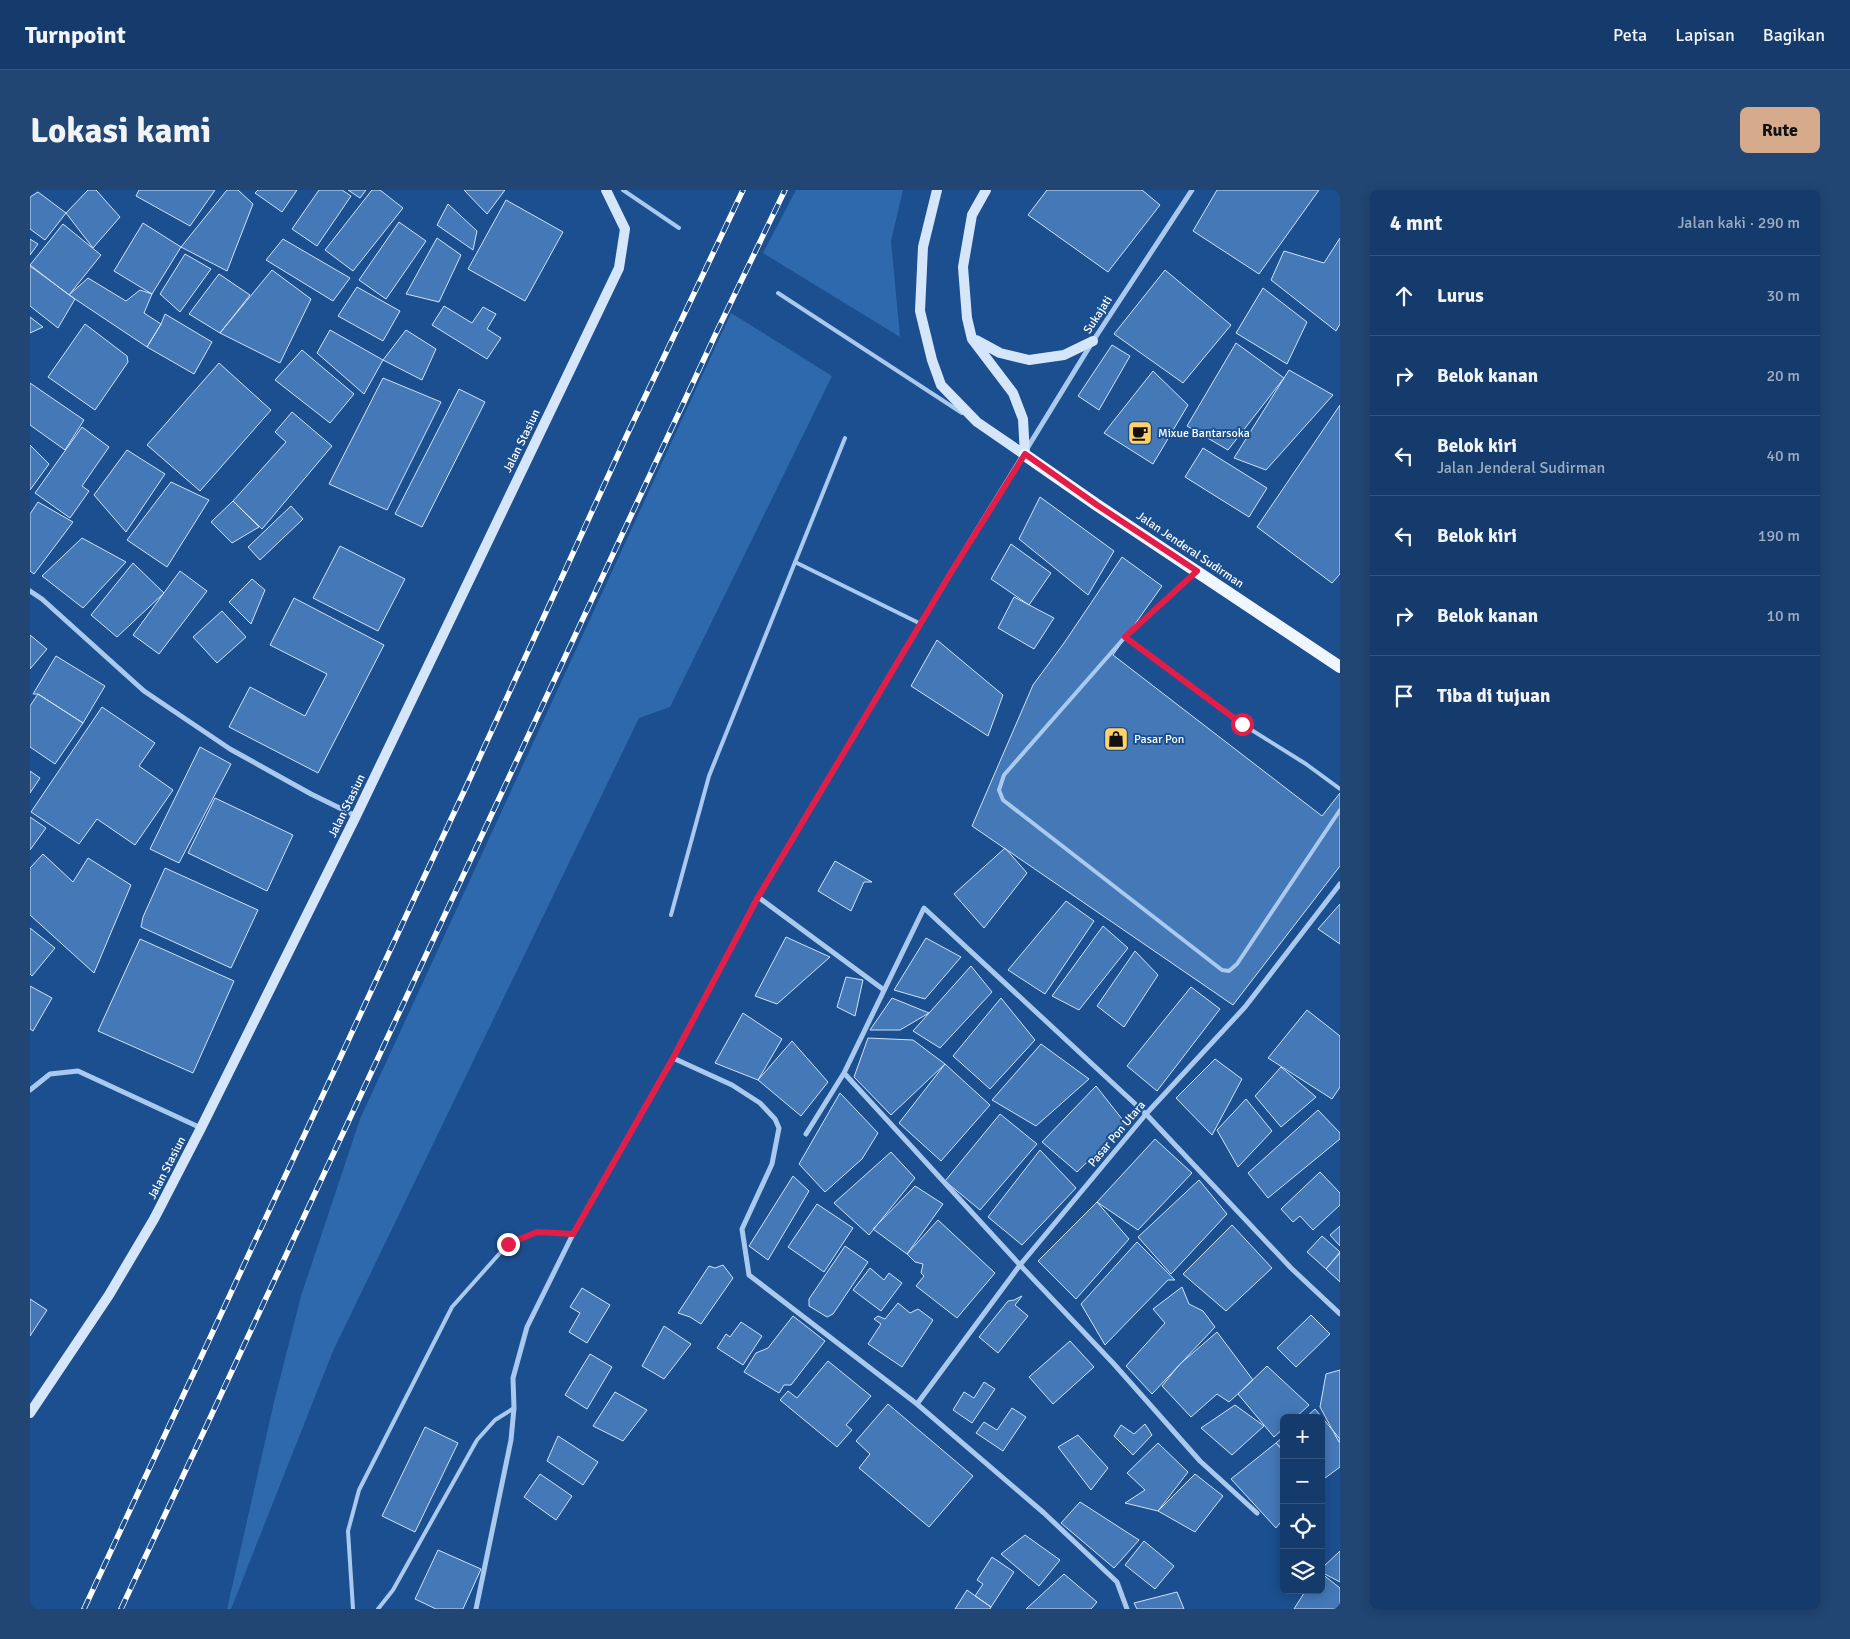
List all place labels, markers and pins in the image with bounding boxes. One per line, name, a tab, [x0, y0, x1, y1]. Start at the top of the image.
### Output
cafe icon: Mixue Bantarsoka	[1127, 420, 1153, 446]
place label: Mixue Bantarsoka	[1158, 426, 1250, 441]
shop icon: Pasar Pon	[1103, 726, 1129, 752]
place label: Pasar Pon	[1134, 732, 1184, 747]

